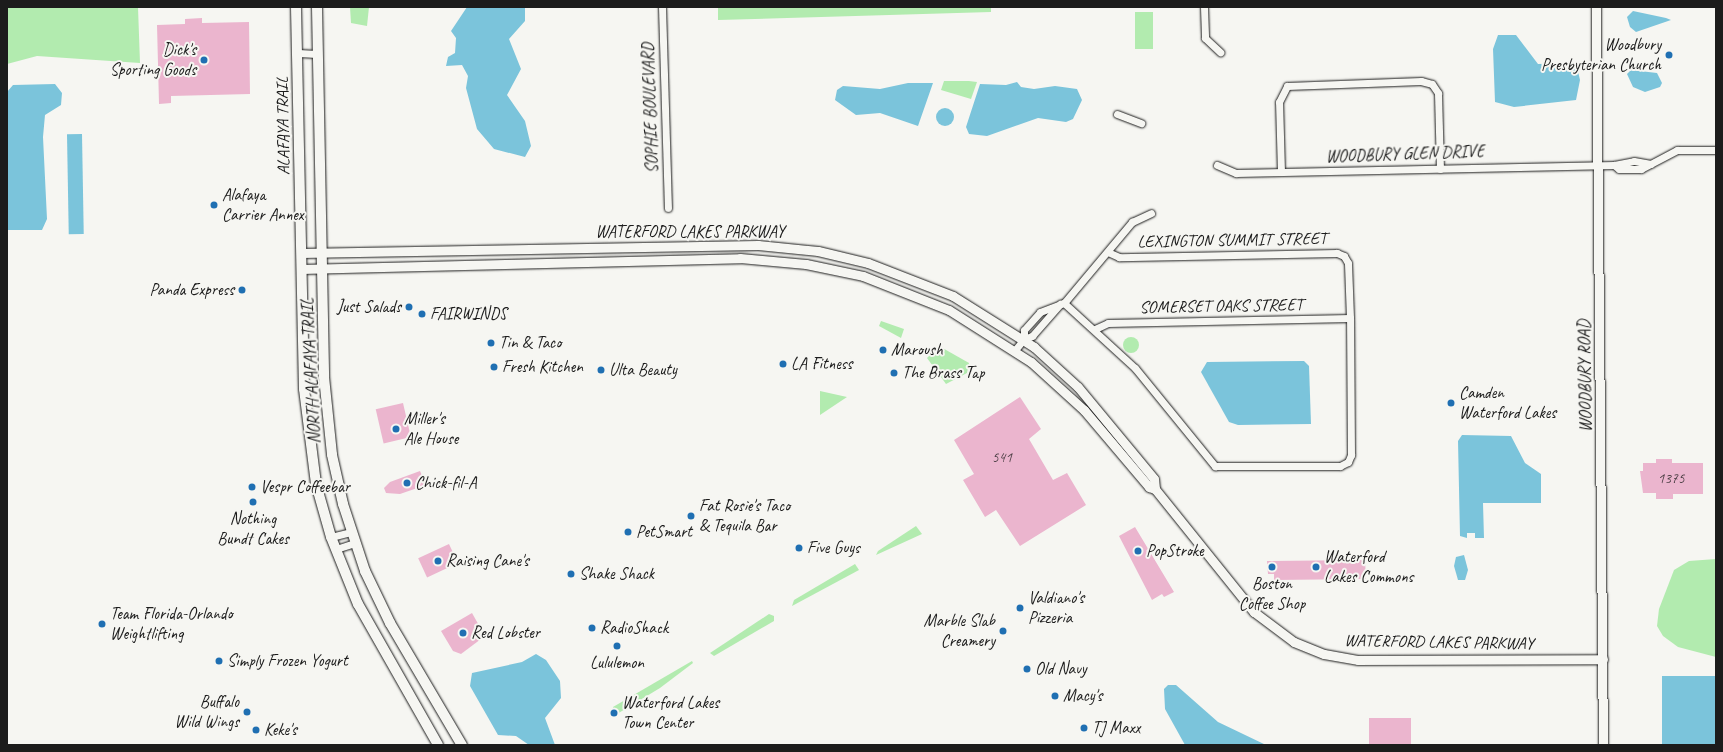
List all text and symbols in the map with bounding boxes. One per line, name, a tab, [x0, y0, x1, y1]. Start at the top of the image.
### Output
place label: Woodbury Presbyterian Church	[1540, 35, 1661, 75]
place label: Dick's Sporting Goods	[110, 40, 196, 80]
street label: SOPHIE BOULEVARD	[638, 42, 662, 174]
marker: Woodbury Presbyterian Church	[1664, 50, 1674, 60]
marker: Dick's Sporting Goods	[199, 55, 209, 65]
street label: ALAFAYA TRAIL	[272, 77, 294, 175]
street label: WOODBURY GLEN DRIVE	[1326, 141, 1484, 167]
place label: Alafaya Carrier Annex	[222, 185, 304, 225]
marker: Alafaya Carrier Annex	[209, 200, 219, 210]
street label: WATERFORD LAKES PARKWAY	[595, 222, 785, 242]
street label: LEXINGTON SUMMIT STREET	[1137, 228, 1327, 252]
place label: Panda Express	[149, 280, 234, 300]
marker: Panda Express	[237, 285, 247, 295]
street label: SOMERSET OAKS STREET	[1139, 294, 1303, 318]
street label: NORTH ALAFAYA TRAIL	[297, 297, 325, 445]
place label: Just Salads	[337, 297, 401, 317]
marker: Just Salads	[404, 302, 414, 312]
place label: FAIRWINDS	[430, 304, 507, 324]
marker: FAIRWINDS	[417, 309, 427, 319]
street label: WOODBURY ROAD	[1574, 319, 1596, 433]
place label: Tin & Taco	[499, 333, 561, 353]
marker: Tin & Taco	[486, 338, 496, 348]
place label: Maroush	[891, 340, 943, 360]
marker: Maroush	[878, 345, 888, 355]
place label: LA Fitness	[791, 354, 852, 374]
place label: Fresh Kitchen	[502, 357, 583, 377]
marker: LA Fitness	[778, 359, 788, 369]
place label: Ulta Beauty	[609, 360, 677, 380]
marker: Fresh Kitchen	[489, 362, 499, 372]
place label: The Brass Tap	[902, 363, 986, 383]
marker: Ulta Beauty	[596, 365, 606, 375]
marker: The Brass Tap	[889, 368, 899, 378]
place label: Camden Waterford Lakes	[1459, 383, 1556, 423]
marker: Camden Waterford Lakes	[1446, 398, 1456, 408]
place label: Miller's Ale House	[404, 409, 458, 449]
marker: Miller's Ale House	[391, 424, 401, 434]
house number: 541	[992, 449, 1012, 467]
house number: 1375	[1658, 470, 1684, 488]
place label: Chick-fil-A	[415, 473, 477, 493]
place label: Vespr Coffeebar	[260, 477, 350, 497]
marker: Chick-fil-A	[402, 478, 412, 488]
marker: Vespr Coffeebar	[247, 482, 257, 492]
place label: Fat Rosie's Taco & Tequila Bar	[699, 496, 790, 536]
marker: Nothing Bundt Cakes	[248, 497, 258, 507]
place label: Nothing Bundt Cakes	[217, 509, 289, 549]
marker: Fat Rosie's Taco & Tequila Bar	[686, 511, 696, 521]
place label: PetSmart	[636, 522, 692, 542]
marker: PetSmart	[623, 527, 633, 537]
place label: Five Guys	[807, 538, 860, 558]
place label: PopStroke	[1146, 541, 1204, 561]
marker: Five Guys	[794, 543, 804, 553]
marker: PopStroke	[1133, 546, 1143, 556]
place label: Waterford Lakes Commons	[1324, 547, 1414, 587]
place label: Raising Cane's	[446, 551, 529, 571]
marker: Raising Cane's	[433, 556, 443, 566]
marker: Boston Coffee Shop	[1267, 562, 1277, 572]
marker: Waterford Lakes Commons	[1311, 562, 1321, 572]
place label: Shake Shack	[579, 564, 655, 584]
marker: Shake Shack	[566, 569, 576, 579]
place label: Boston Coffee Shop	[1239, 574, 1305, 614]
place label: Valdiano's Pizzeria	[1028, 588, 1084, 628]
marker: Valdiano's Pizzeria	[1015, 603, 1025, 613]
place label: Team Florida-Orlando Weightlifting	[110, 604, 233, 644]
place label: Marble Slab Creamery	[923, 611, 995, 651]
place label: RadioShack	[600, 618, 668, 638]
marker: Team Florida-Orlando Weightlifting	[97, 619, 107, 629]
place label: Red Lobster	[471, 623, 540, 643]
marker: RadioShack	[587, 623, 597, 633]
marker: Marble Slab Creamery	[998, 626, 1008, 636]
marker: Red Lobster	[458, 628, 468, 638]
street label: WATERFORD LAKES PARKWAY	[1344, 630, 1534, 654]
marker: Lululemon	[612, 641, 622, 651]
place label: Simply Frozen Yogurt	[227, 651, 347, 671]
place label: Lululemon	[590, 653, 644, 673]
marker: Simply Frozen Yogurt	[214, 656, 224, 666]
place label: Old Navy	[1035, 659, 1086, 679]
marker: Old Navy	[1022, 664, 1032, 674]
place label: Macy's	[1063, 686, 1102, 706]
marker: Macy's	[1050, 691, 1060, 701]
place label: Buffalo Wild Wings	[174, 692, 239, 732]
place label: Waterford Lakes Town Center	[622, 693, 719, 733]
marker: Buffalo Wild Wings	[242, 707, 252, 717]
marker: Waterford Lakes Town Center	[609, 708, 619, 718]
place label: TJ Maxx	[1092, 718, 1140, 738]
place label: Keke's	[264, 720, 297, 740]
marker: TJ Maxx	[1079, 723, 1089, 733]
marker: Keke's	[251, 725, 261, 735]

